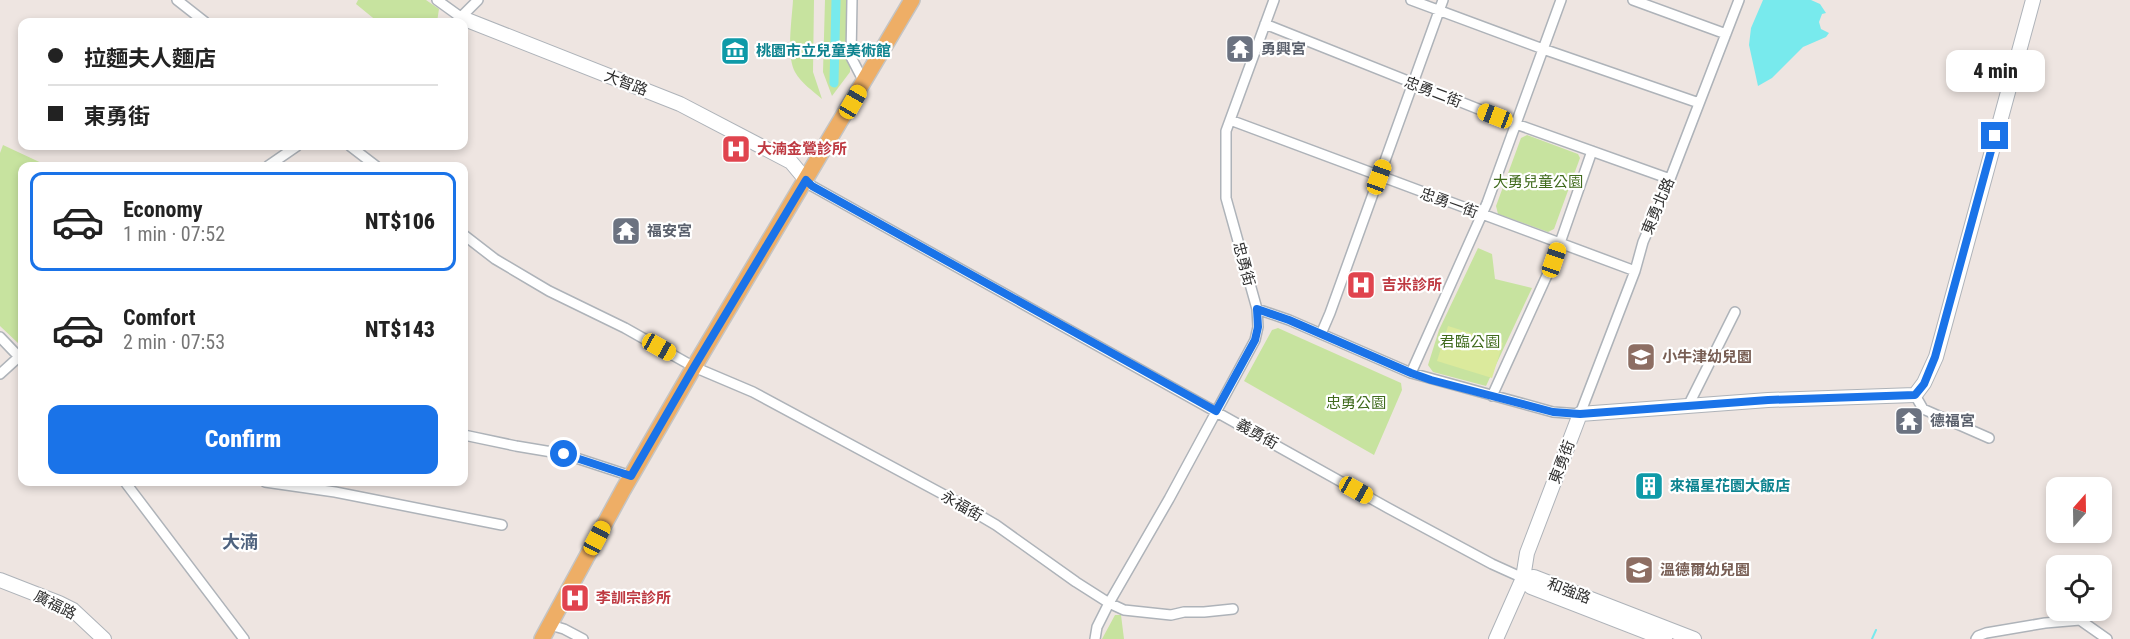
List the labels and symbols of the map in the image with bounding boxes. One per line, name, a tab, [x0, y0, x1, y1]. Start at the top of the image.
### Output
temple icon: 勇興宮	[1224, 33, 1256, 65]
museum icon: 桃園市立兒童美術館	[719, 35, 751, 67]
place label: 勇興宮	[1261, 40, 1306, 58]
place label: 桃園市立兒童美術館	[756, 42, 891, 60]
callout: 4 min	[1946, 49, 2044, 91]
street label: 大智路	[602, 67, 650, 99]
street label: 忠勇二街	[1402, 73, 1464, 111]
car	[836, 82, 870, 122]
car	[1475, 101, 1515, 131]
route end	[1981, 122, 2008, 149]
hospital icon: 大湳金鶯診所	[720, 133, 752, 165]
place label: 大湳金鶯診所	[757, 140, 847, 158]
car	[1364, 157, 1394, 197]
park label: 大勇兒童公園	[1493, 173, 1583, 191]
street label: 東勇北路	[1638, 175, 1678, 237]
street label: 忠勇一街	[1418, 184, 1480, 222]
temple icon: 福安宮	[610, 215, 642, 247]
place label: 福安宮	[647, 222, 692, 240]
street label: 忠勇街	[1229, 240, 1259, 288]
car	[1540, 240, 1568, 280]
hospital icon: 吉米診所	[1345, 269, 1377, 301]
place label: 吉米診所	[1382, 276, 1442, 294]
car	[639, 330, 679, 364]
park label: 君臨公園	[1440, 333, 1500, 351]
school or university icon: 小牛津幼兒園	[1625, 341, 1657, 373]
place label: 小牛津幼兒園	[1662, 348, 1752, 366]
park label: 忠勇公園	[1326, 394, 1386, 412]
temple icon: 德福宮	[1893, 405, 1925, 437]
place label: 德福宮	[1930, 412, 1975, 430]
street label: 義勇街	[1233, 415, 1281, 453]
street label: 東勇街	[1546, 438, 1578, 486]
route start	[550, 440, 577, 467]
building icon: 來福星花園大飯店	[1633, 470, 1665, 502]
car	[1336, 473, 1376, 507]
place label: 來福星花園大飯店	[1670, 477, 1790, 495]
north arrow	[2046, 477, 2112, 543]
street label: 永福街	[938, 487, 986, 525]
car	[581, 518, 613, 558]
district label: 大湳	[222, 531, 258, 552]
school or university icon: 溫德爾幼兒園	[1623, 554, 1655, 586]
place label: 溫德爾幼兒園	[1660, 561, 1750, 579]
street label: 和強路	[1545, 575, 1593, 607]
hospital icon: 李訓宗診所	[559, 582, 591, 614]
street label: 廣福路	[31, 587, 79, 623]
place label: 李訓宗診所	[596, 589, 671, 607]

